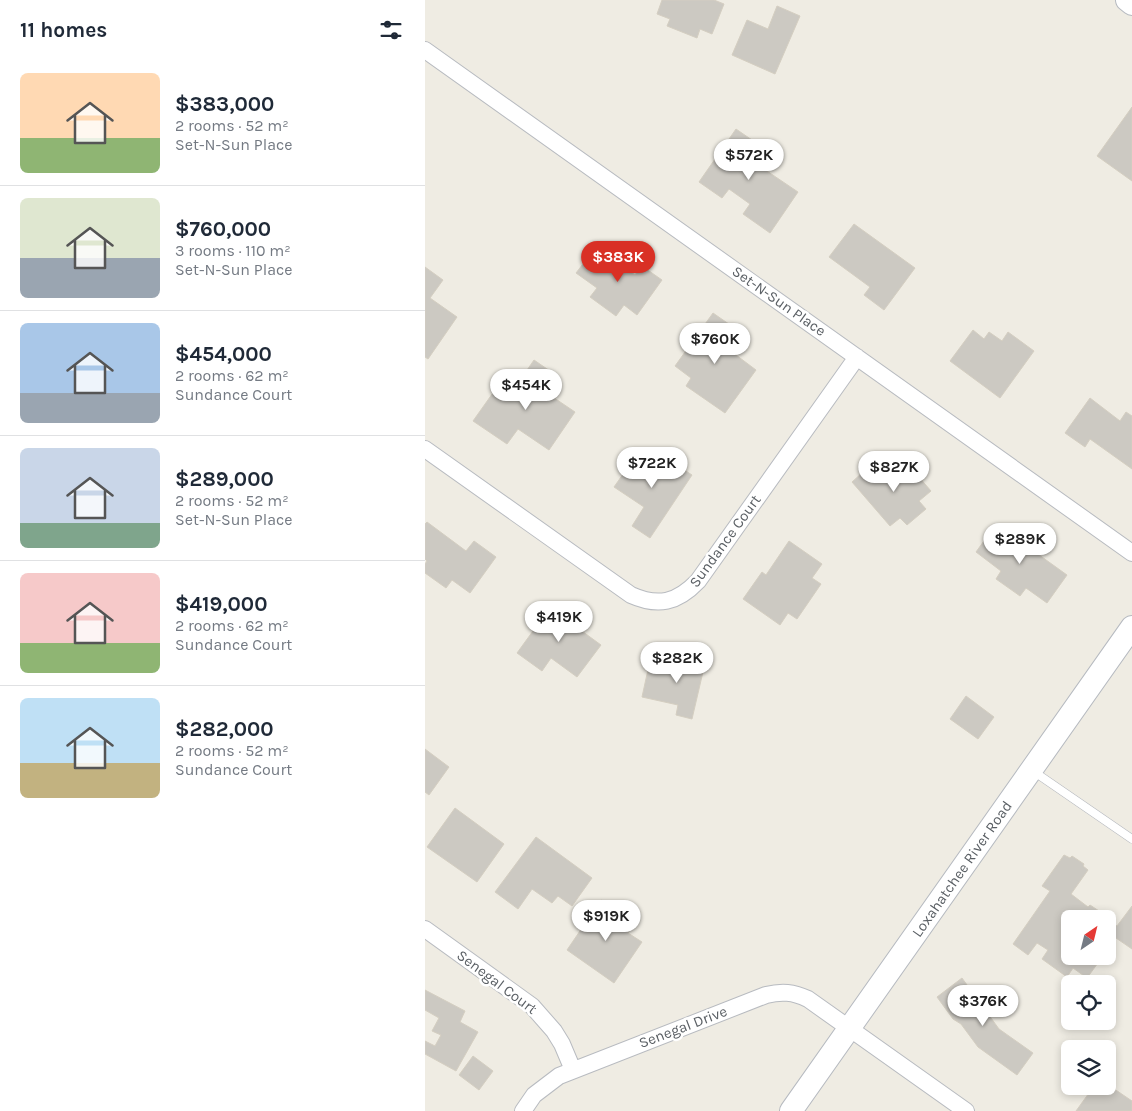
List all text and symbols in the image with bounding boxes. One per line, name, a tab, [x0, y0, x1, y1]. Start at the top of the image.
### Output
icon: filters	[377, 16, 405, 44]
text: 11 homes	[20, 18, 107, 42]
text: $383,000	[175, 92, 274, 116]
icon: home	[60, 93, 120, 153]
text: 2 rooms · 52 m²	[175, 116, 289, 135]
text: Set-N-Sun Place	[175, 135, 292, 154]
pin: $572K	[714, 138, 784, 181]
text: $572K	[725, 145, 773, 164]
text: $760,000	[175, 217, 271, 241]
icon: home	[60, 218, 120, 278]
pin: $383K	[583, 240, 653, 283]
text: 3 rooms · 110 m²	[175, 241, 291, 260]
text: $383K	[592, 247, 644, 266]
text: Set-N-Sun Place	[175, 260, 292, 279]
street label: Set-N-Sun Place	[729, 262, 829, 340]
pin: $760K	[680, 322, 750, 365]
text: $760K	[690, 329, 740, 348]
text: $454,000	[175, 342, 272, 366]
icon: home	[60, 343, 120, 403]
text: 2 rooms · 62 m²	[175, 366, 289, 385]
pin: $454K	[491, 368, 561, 411]
text: $454K	[501, 375, 551, 394]
text: Sundance Court	[175, 385, 292, 404]
pin: $722K	[617, 446, 687, 489]
pin: $827K	[859, 450, 929, 493]
text: $722K	[628, 453, 676, 472]
text: $827K	[869, 457, 919, 476]
text: $289,000	[175, 467, 274, 491]
icon: home	[60, 468, 120, 528]
text: 2 rooms · 52 m²	[175, 491, 289, 510]
street label: Sundance Court	[685, 491, 765, 591]
text: Set-N-Sun Place	[175, 510, 292, 529]
pin: $289K	[985, 522, 1055, 565]
text: $289K	[994, 529, 1046, 548]
text: $419,000	[175, 592, 267, 616]
icon: home	[60, 593, 120, 653]
pin: $419K	[524, 600, 594, 643]
text: $419K	[536, 607, 582, 626]
text: 2 rooms · 62 m²	[175, 616, 289, 635]
text: Sundance Court	[175, 635, 292, 654]
pin: $282K	[642, 642, 712, 684]
text: $282K	[651, 648, 703, 667]
text: $282,000	[175, 717, 274, 741]
icon: home	[60, 718, 120, 778]
text: 2 rooms · 52 m²	[175, 741, 289, 760]
text: Sundance Court	[175, 760, 292, 779]
street label: Loxahatchee River Road	[908, 797, 1016, 941]
pin: $919K	[571, 900, 641, 942]
text: $919K	[583, 906, 629, 925]
north arrow	[1061, 910, 1116, 965]
map controls	[1061, 910, 1116, 1095]
street label: Senegal Court	[453, 946, 541, 1018]
button: locate	[1061, 975, 1116, 1030]
pin: $376K	[948, 984, 1018, 1027]
text: $376K	[958, 991, 1008, 1010]
street label: Senegal Drive	[636, 1002, 730, 1052]
button: layers	[1061, 1040, 1116, 1095]

